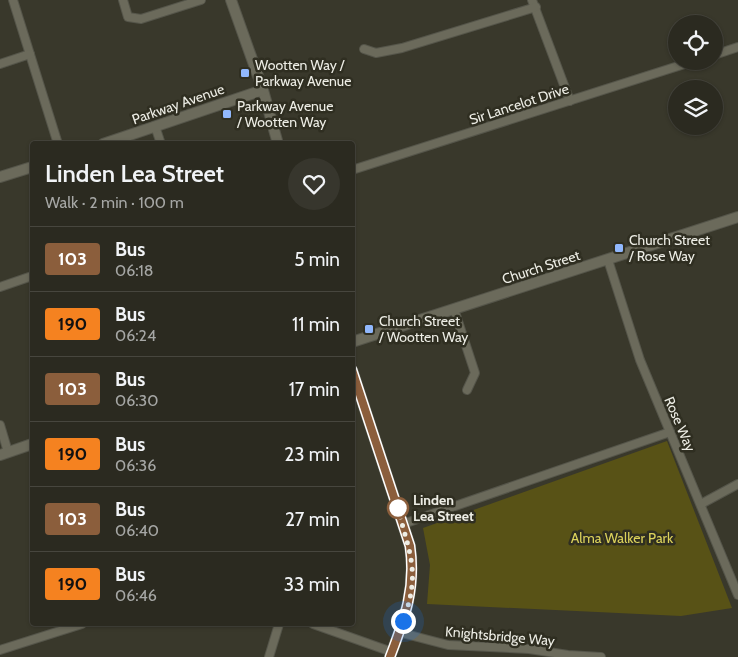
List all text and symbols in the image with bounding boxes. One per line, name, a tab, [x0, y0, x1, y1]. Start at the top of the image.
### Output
map controls	[668, 15, 723, 135]
button: locate	[668, 15, 723, 70]
place label: Wootten Way / Parkway Avenue	[255, 56, 351, 90]
marker: Wootten Way / Parkway Avenue	[239, 67, 251, 79]
street label: Sir Lancelot Drive	[467, 79, 571, 129]
street label: Parkway Avenue	[130, 80, 226, 128]
button: layers	[668, 80, 723, 135]
place label: Parkway Avenue / Wootten Way	[236, 97, 333, 131]
marker: Parkway Avenue / Wootten Way	[221, 108, 233, 120]
button: heart	[288, 158, 340, 210]
text: Linden Lea Street	[45, 159, 224, 188]
text: Walk · 2 min · 100 m	[45, 193, 184, 212]
place label: Church Street / Rose Way	[628, 231, 710, 265]
text: Bus	[115, 238, 145, 261]
marker: Church Street / Rose Way	[613, 242, 625, 254]
street label: Church Street	[500, 246, 582, 288]
text: 103	[58, 248, 87, 270]
text: 5 min	[294, 248, 340, 271]
text: 06:18	[115, 261, 154, 280]
text: Bus	[115, 303, 145, 326]
place label: Church Street / Wootten Way	[378, 312, 468, 346]
text: 190	[58, 313, 87, 335]
text: 11 min	[292, 313, 340, 336]
marker: Church Street / Wootten Way	[363, 323, 375, 335]
text: 06:24	[115, 326, 156, 345]
text: Bus	[115, 368, 145, 391]
text: 103	[58, 378, 87, 400]
text: 17 min	[289, 378, 340, 401]
text: 06:30	[115, 391, 158, 410]
street label: Rose Way	[660, 394, 700, 454]
text: Bus	[115, 433, 145, 456]
text: 190	[58, 443, 87, 465]
text: 23 min	[284, 443, 340, 466]
text: 06:36	[115, 456, 156, 475]
place label: Linden Lea Street	[413, 491, 474, 525]
marker: Linden Lea Street	[387, 497, 409, 519]
text: Bus	[115, 498, 145, 521]
text: 103	[58, 508, 87, 530]
text: 27 min	[285, 508, 340, 531]
text: 06:40	[115, 521, 159, 540]
park label: Alma Walker Park	[571, 529, 674, 547]
text: Bus	[115, 563, 145, 586]
text: 190	[58, 573, 87, 595]
text: 33 min	[284, 573, 340, 596]
text: 06:46	[115, 586, 157, 605]
your location	[391, 609, 416, 634]
street label: Knightsbridge Way	[444, 622, 556, 650]

